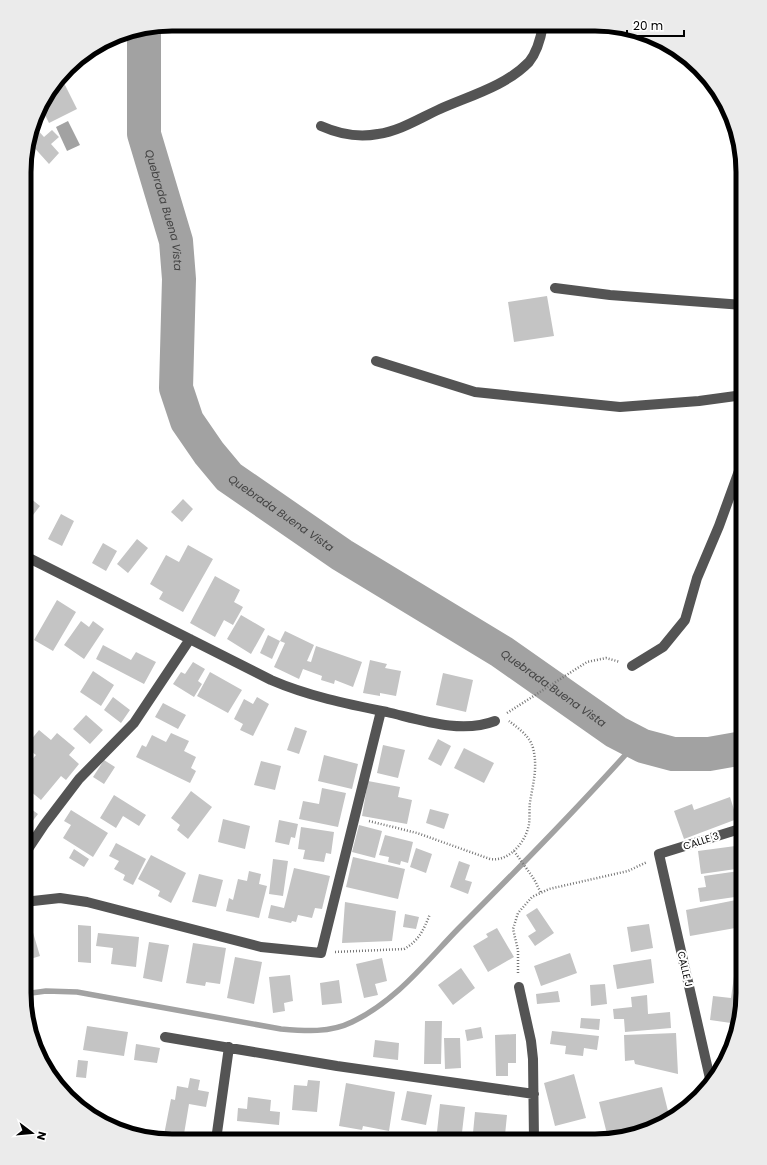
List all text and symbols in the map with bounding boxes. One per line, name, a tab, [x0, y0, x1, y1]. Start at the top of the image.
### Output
scale bar	[627, 12, 684, 38]
text: 20 m	[633, 17, 663, 34]
water label: Quebrada Buena Vista	[141, 147, 186, 272]
water label: Quebrada Buena Vista	[225, 471, 338, 555]
water label: Quebrada Buena Vista	[498, 646, 610, 731]
street label: CALLE 3	[681, 828, 721, 854]
street label: CALLE J	[674, 950, 696, 988]
north arrow	[12, 1113, 52, 1153]
text: N	[33, 1130, 50, 1142]

